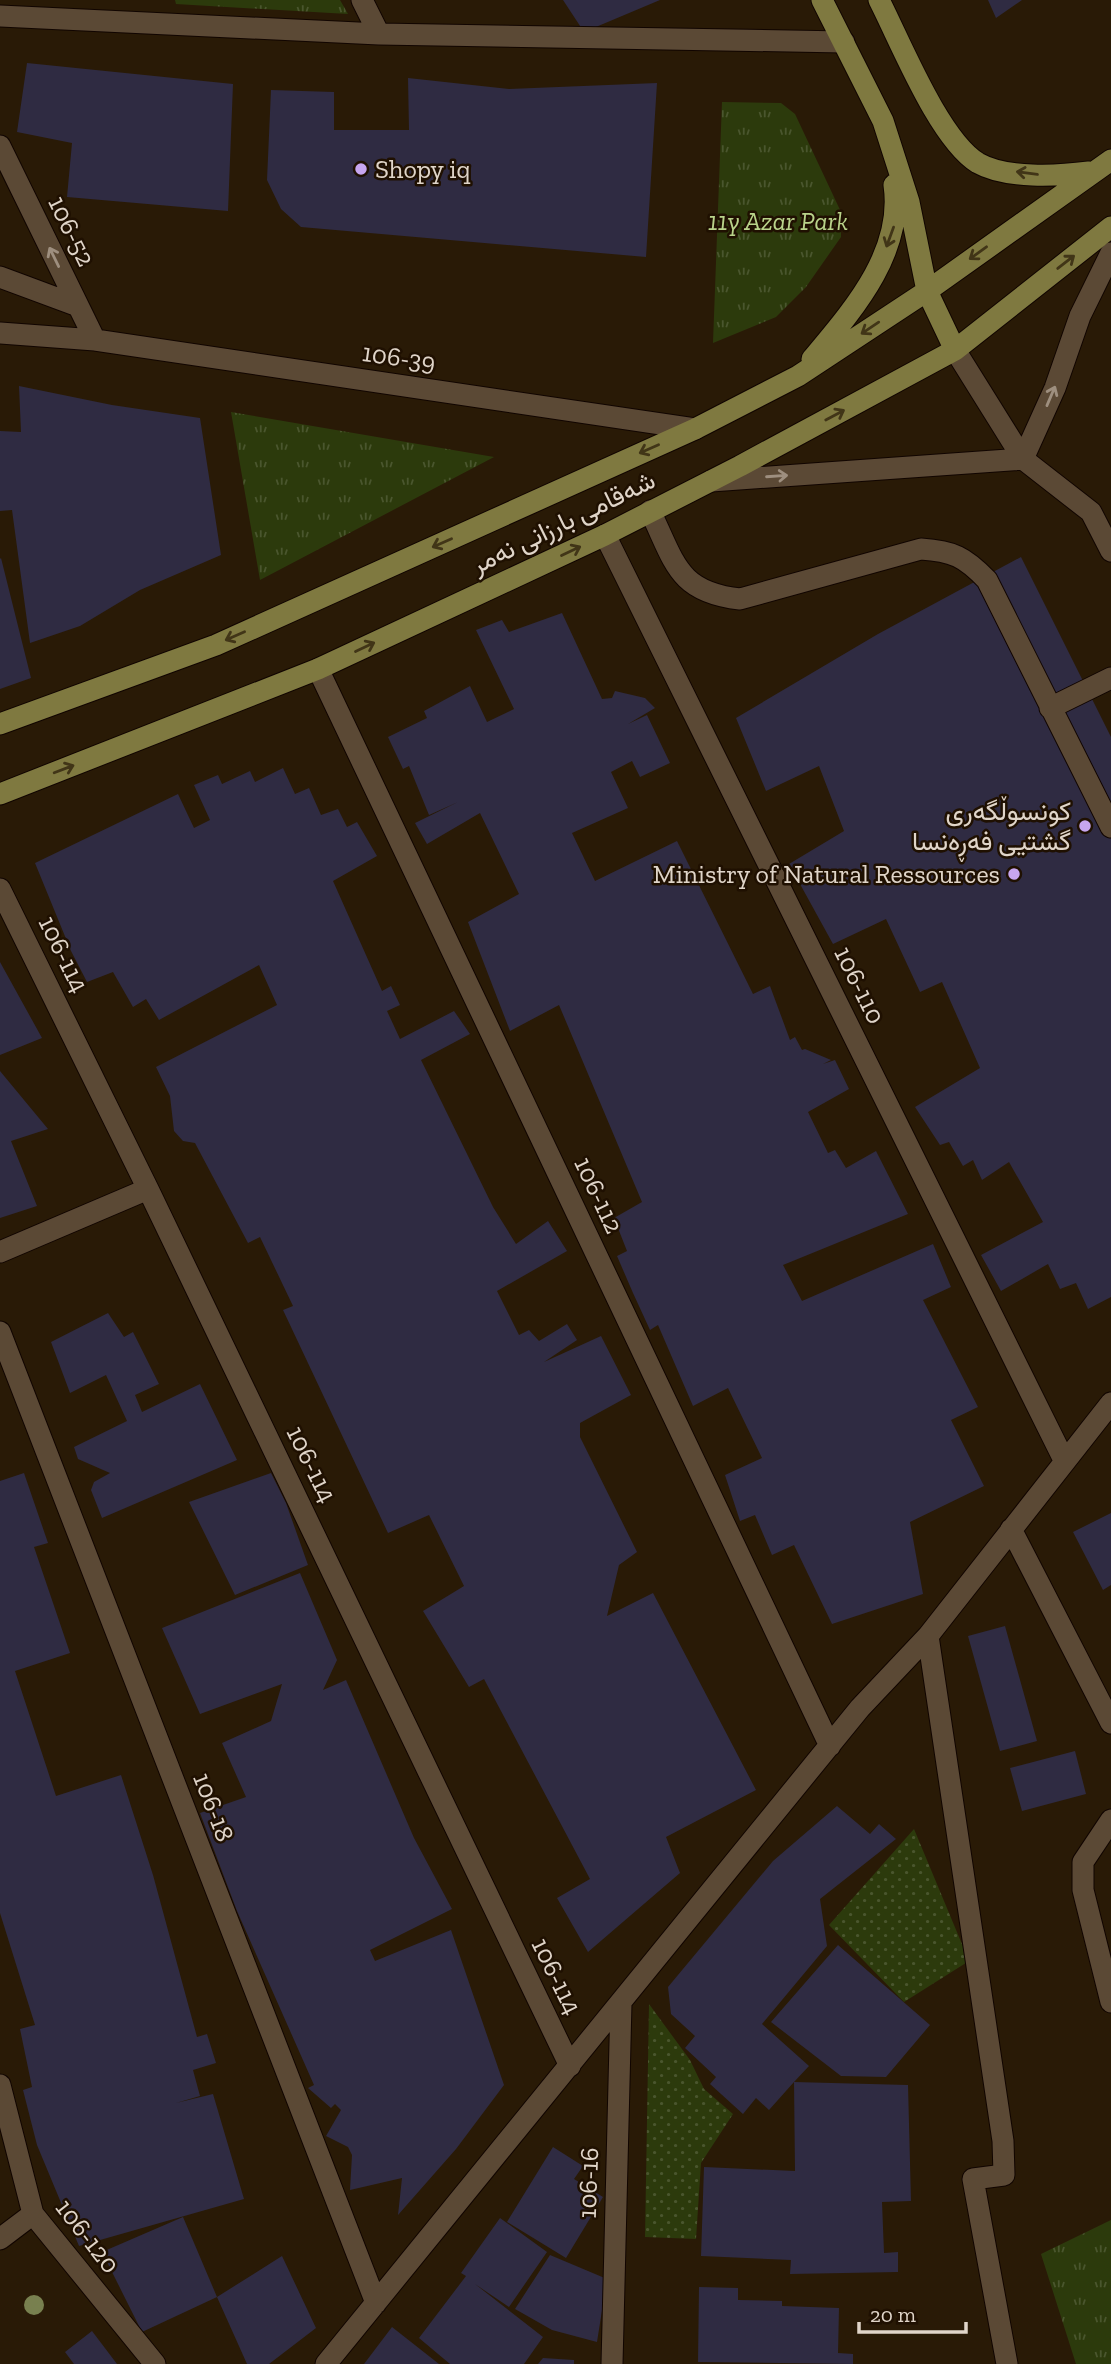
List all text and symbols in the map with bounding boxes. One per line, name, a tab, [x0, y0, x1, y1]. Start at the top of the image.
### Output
place label: Shopy iq	[375, 153, 470, 185]
marker: Shopy iq	[353, 161, 369, 177]
one-way arrow	[1016, 167, 1039, 180]
street label: 106-52	[41, 191, 103, 271]
park label: 11y Azar Park	[708, 205, 848, 237]
one-way arrow	[883, 225, 895, 247]
one-way arrow	[969, 245, 988, 260]
one-way arrow	[46, 247, 60, 268]
one-way arrow	[1056, 255, 1075, 270]
one-way arrow	[861, 321, 880, 336]
street label: 106-39	[360, 336, 438, 378]
one-way arrow	[1045, 386, 1058, 408]
one-way arrow	[824, 408, 845, 422]
one-way arrow	[639, 444, 660, 457]
street label: شەقامی بارزانی نەمر	[465, 464, 660, 581]
one-way arrow	[765, 469, 788, 482]
one-way arrow	[432, 537, 453, 550]
one-way arrow	[560, 543, 581, 557]
one-way arrow	[224, 630, 246, 643]
one-way arrow	[354, 640, 375, 653]
one-way arrow	[52, 762, 74, 775]
place label: کونسوڵگەری گشتیی فەڕەنسا	[912, 795, 1071, 862]
marker: کونسوڵگەری گشتیی فەڕەنسا	[1077, 818, 1093, 834]
place label: Ministry of Natural Ressources	[653, 858, 1000, 890]
marker: Ministry of Natural Ressources	[1006, 866, 1022, 882]
street label: 106-114	[32, 910, 96, 998]
street label: 106-110	[828, 941, 892, 1029]
street label: 106-112	[567, 1152, 631, 1238]
street label: 106-114	[280, 1420, 344, 1508]
street label: 106-18	[186, 1768, 242, 1846]
street label: 106-114	[525, 1932, 589, 2020]
street label: 106-16	[571, 2147, 605, 2219]
street label: 106-120	[49, 2192, 127, 2280]
scale bar	[859, 2290, 966, 2334]
text: 20 m	[870, 2302, 916, 2327]

